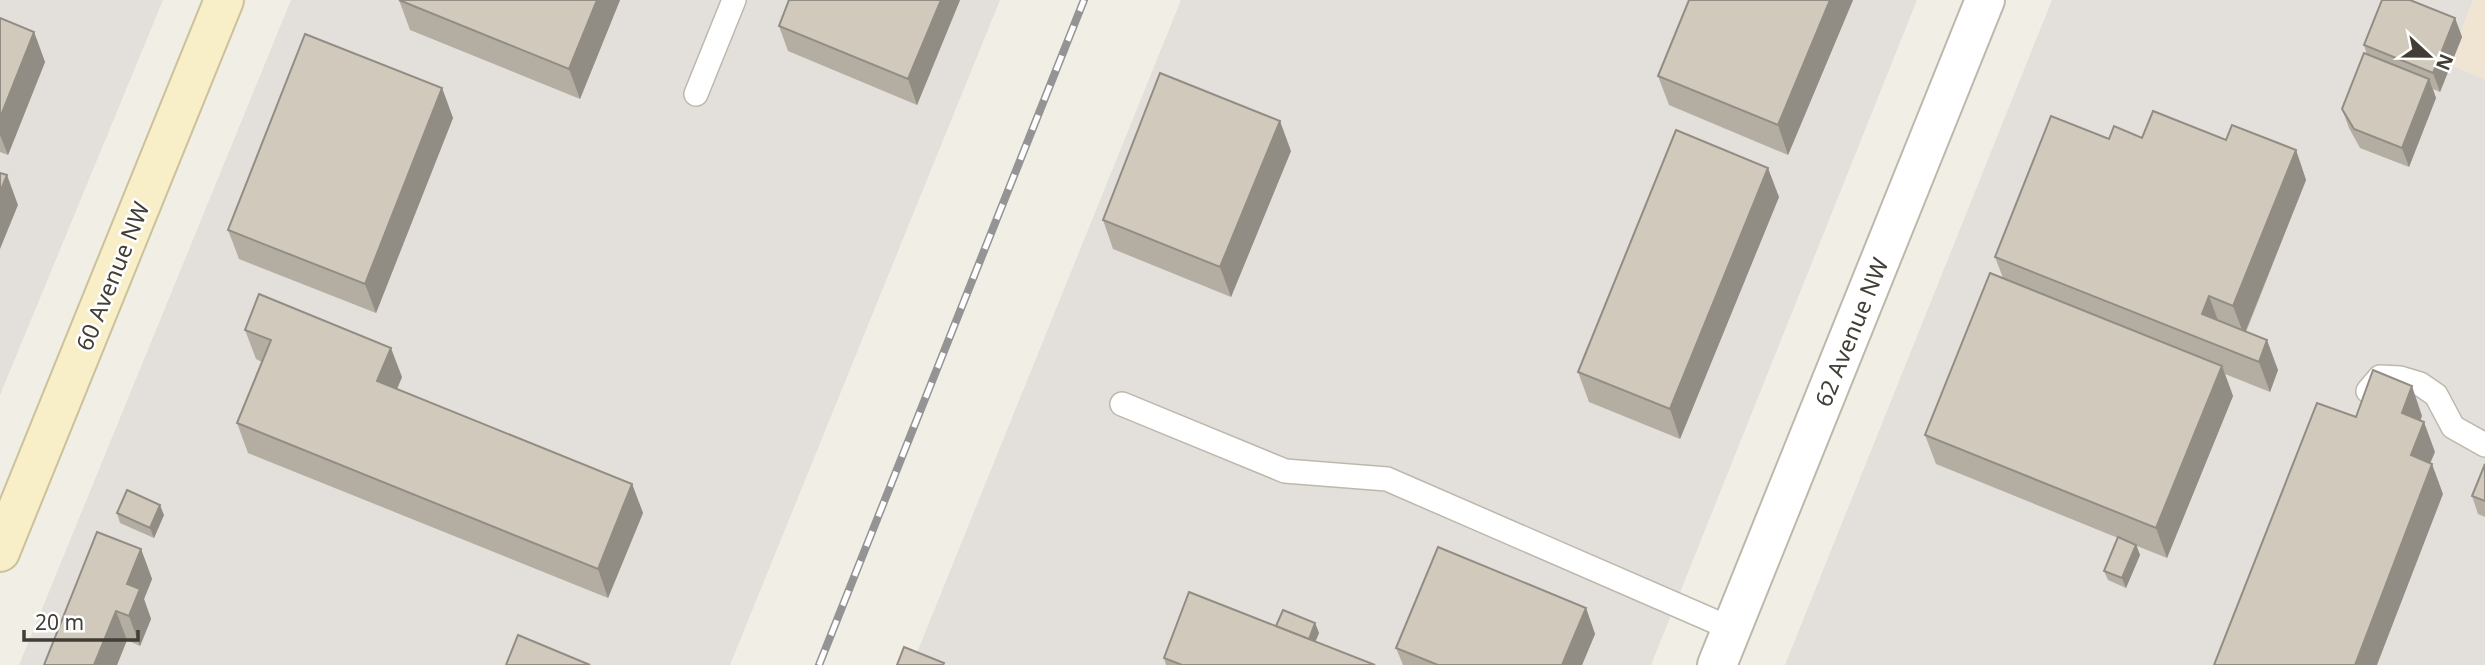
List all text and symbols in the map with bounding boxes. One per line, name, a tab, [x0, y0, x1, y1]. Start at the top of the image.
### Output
north arrow	[2394, 21, 2464, 91]
text: N	[2430, 50, 2460, 74]
street label: 60 Avenue NW	[68, 196, 157, 355]
street label: 62 Avenue NW	[1807, 252, 1896, 411]
scale bar	[24, 598, 138, 642]
text: 20 m	[35, 608, 84, 636]

